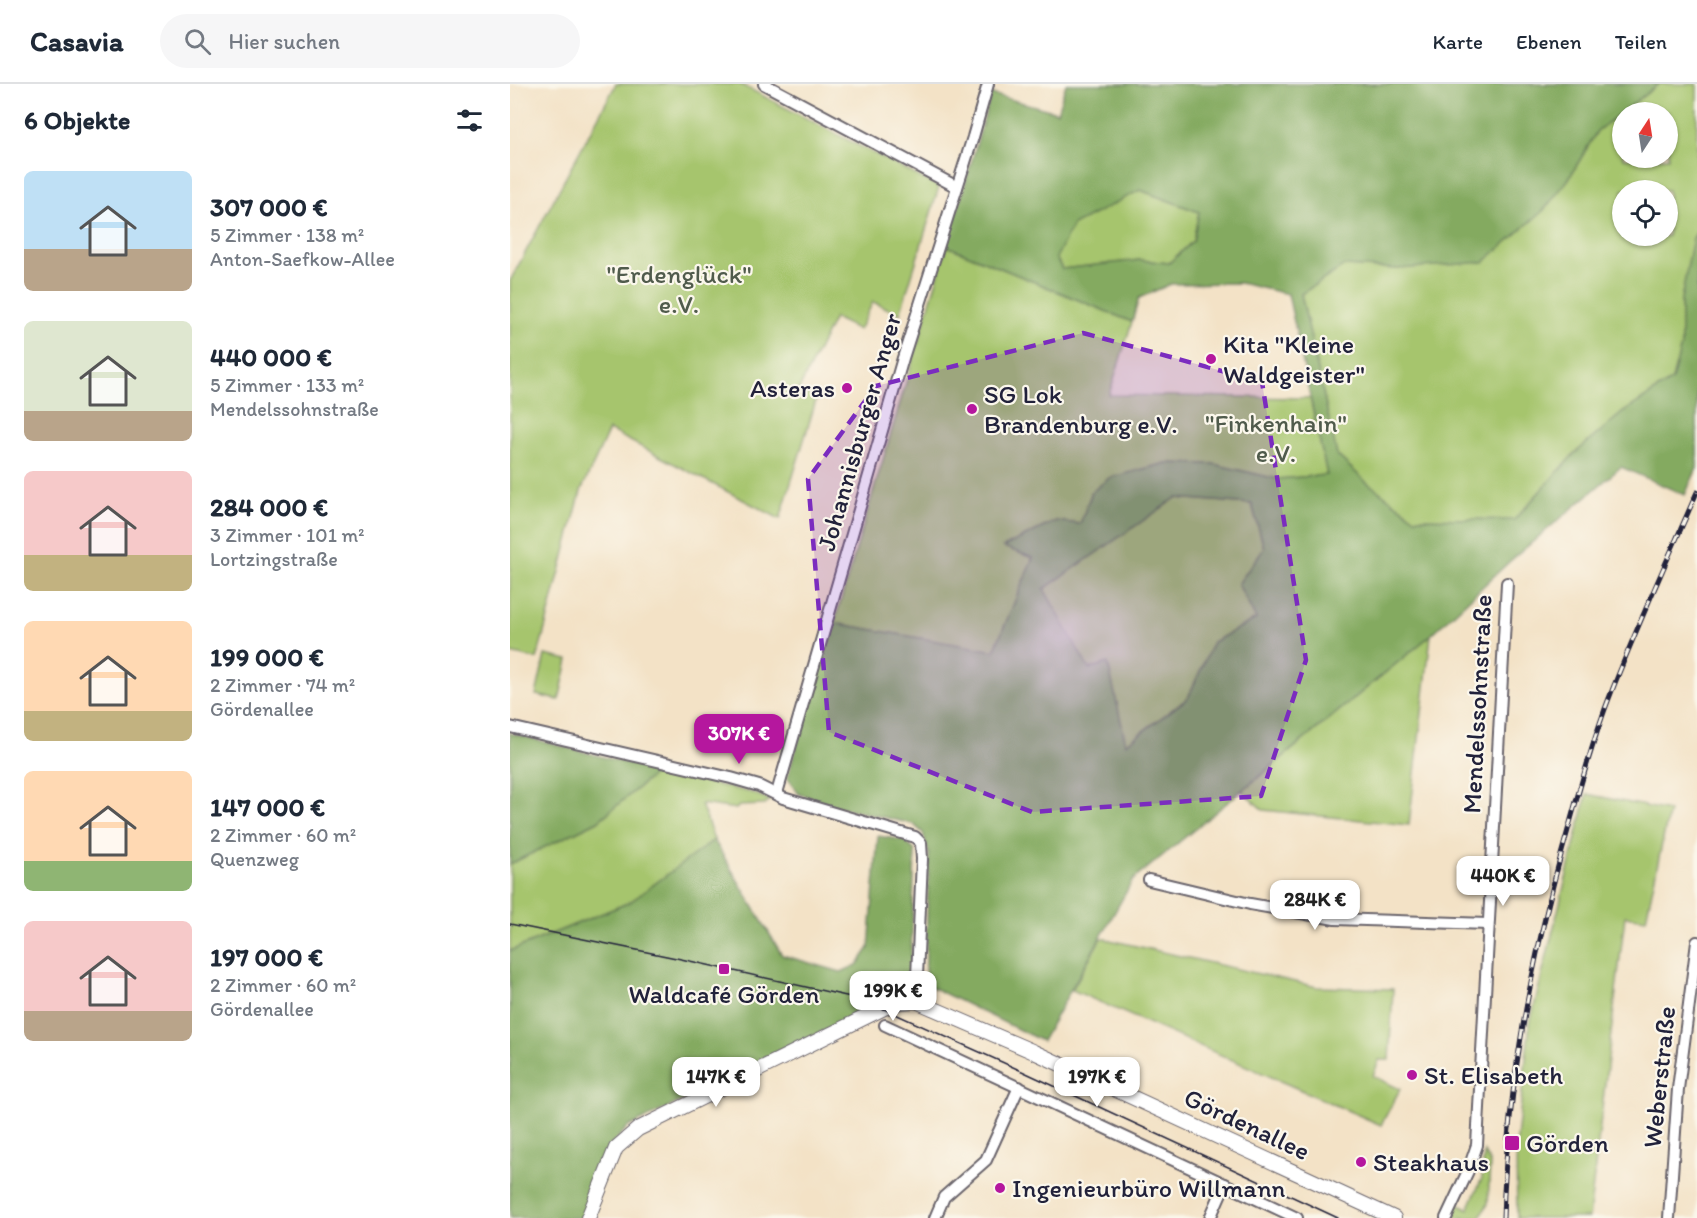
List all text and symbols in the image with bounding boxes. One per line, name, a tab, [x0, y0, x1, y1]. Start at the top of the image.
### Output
search box	[160, 14, 580, 68]
text: Casavia	[30, 24, 124, 58]
icon: search	[181, 25, 214, 58]
text: Hier suchen	[229, 28, 340, 55]
text: Karte	[1433, 29, 1483, 54]
text: Ebenen	[1516, 29, 1582, 54]
text: Teilen	[1615, 29, 1667, 54]
north arrow	[1612, 102, 1678, 168]
map controls	[1612, 102, 1678, 246]
text: 6 Objekte	[24, 104, 130, 136]
icon: filters	[453, 104, 486, 137]
button: locate	[1612, 180, 1678, 246]
text: 307 000 €	[210, 191, 328, 223]
icon: home	[72, 195, 144, 267]
text: 5 Zimmer · 138 m²	[210, 223, 364, 247]
text: Anton-Saefkow-Allee	[210, 247, 395, 271]
park label: "Erdenglück" e.V.	[606, 258, 752, 320]
street label: Johannisburger Anger	[810, 309, 908, 554]
place label: Kita "Kleine Waldgeister"	[1223, 328, 1365, 390]
text: 440 000 €	[210, 341, 332, 373]
icon: home	[72, 345, 144, 417]
marker: Kita "Kleine Waldgeister"	[1204, 352, 1218, 366]
place label: Asteras	[750, 372, 835, 404]
text: 5 Zimmer · 133 m²	[210, 373, 364, 397]
place label: SG Lok Brandenburg e.V.	[984, 378, 1178, 440]
marker: Asteras	[840, 381, 854, 395]
text: Mendelssohnstraße	[210, 397, 379, 421]
marker: SG Lok Brandenburg e.V.	[965, 402, 979, 416]
park label: "Finkenhain" e.V.	[1205, 407, 1347, 469]
text: 284 000 €	[210, 491, 328, 523]
icon: home	[72, 495, 144, 567]
text: 3 Zimmer · 101 m²	[210, 523, 365, 547]
text: Lortzingstraße	[210, 547, 338, 571]
street label: Mendelssohnstraße	[1455, 594, 1499, 814]
text: 199 000 €	[210, 641, 324, 673]
icon: home	[72, 645, 144, 717]
text: 2 Zimmer · 74 m²	[210, 673, 355, 697]
text: Gördenallee	[210, 697, 314, 721]
pin: 307K €	[690, 714, 788, 765]
text: 307K €	[708, 721, 770, 745]
text: 147 000 €	[210, 791, 325, 823]
icon: home	[72, 795, 144, 867]
text: 2 Zimmer · 60 m²	[210, 823, 356, 847]
text: Quenzweg	[210, 847, 299, 871]
pin: 440K €	[1454, 856, 1552, 907]
text: 440K €	[1470, 863, 1536, 887]
pin: 284K €	[1266, 880, 1364, 931]
text: 284K €	[1284, 887, 1346, 911]
text: 197 000 €	[210, 941, 323, 973]
icon: home	[72, 945, 144, 1017]
marker: Waldcafé Görden	[717, 962, 731, 976]
pin: 199K €	[844, 971, 942, 1022]
text: 2 Zimmer · 60 m²	[210, 973, 356, 997]
place label: Waldcafé Görden	[629, 978, 820, 1010]
text: 199K €	[864, 978, 922, 1002]
text: Gördenallee	[210, 997, 314, 1021]
street label: Weberstraße	[1636, 1004, 1682, 1150]
pin: 147K €	[667, 1057, 765, 1108]
pin: 197K €	[1048, 1057, 1146, 1108]
place label: St. Elisabeth	[1424, 1059, 1563, 1091]
text: 147K €	[686, 1064, 746, 1088]
text: 197K €	[1068, 1064, 1126, 1088]
marker: St. Elisabeth	[1405, 1068, 1419, 1082]
street label: Gördenallee	[1179, 1081, 1315, 1167]
place label: Görden	[1526, 1127, 1609, 1159]
marker: Görden	[1503, 1134, 1521, 1152]
place label: Steakhaus	[1373, 1146, 1489, 1178]
marker: Steakhaus	[1354, 1155, 1368, 1169]
place label: Ingenieurbüro Willmann	[1012, 1172, 1286, 1204]
marker: Ingenieurbüro Willmann	[993, 1181, 1007, 1195]

